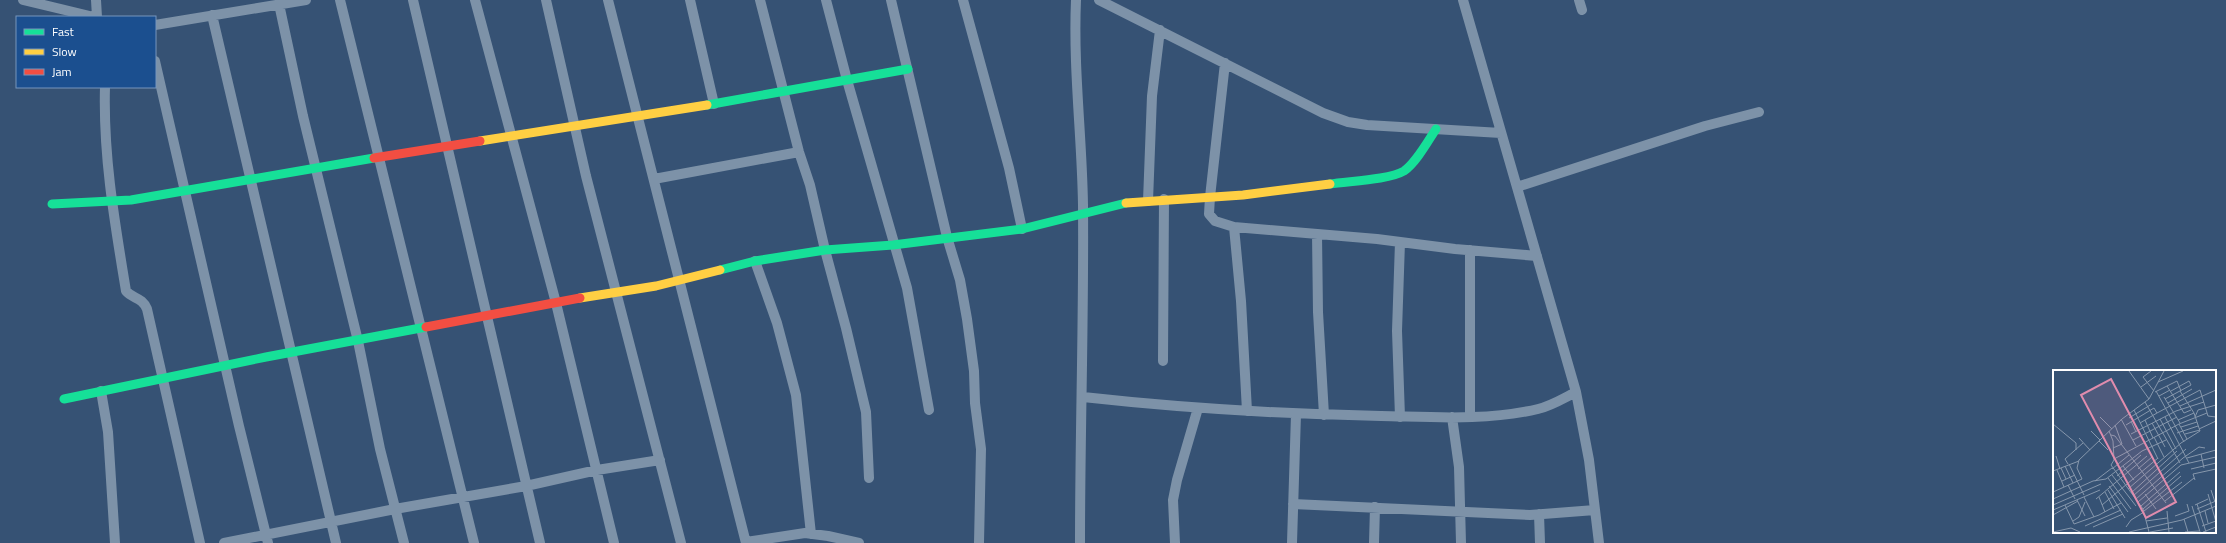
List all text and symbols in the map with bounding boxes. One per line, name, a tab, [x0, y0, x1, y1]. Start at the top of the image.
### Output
legend	[16, 16, 156, 88]
text: Fast	[52, 22, 75, 41]
text: Slow	[52, 42, 77, 61]
text: Jam	[52, 62, 72, 81]
inset map	[2053, 370, 2216, 533]

